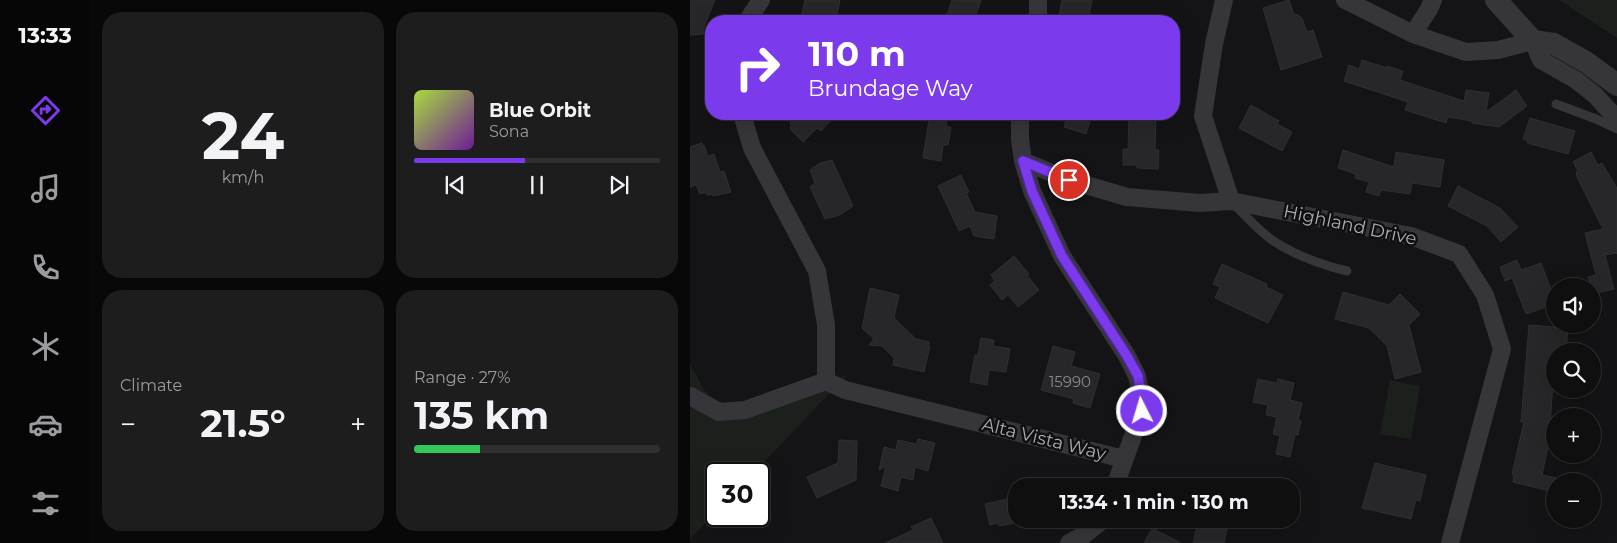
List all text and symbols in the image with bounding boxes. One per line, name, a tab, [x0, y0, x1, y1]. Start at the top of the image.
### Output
text: 13:33	[18, 22, 72, 49]
text: 110 m	[808, 32, 906, 75]
icon: right	[725, 35, 790, 100]
text: Brundage Way	[808, 75, 973, 102]
icon: directions	[28, 93, 63, 128]
text: 24	[202, 96, 284, 175]
text: Blue Orbit	[489, 99, 591, 122]
text: Sona	[489, 122, 529, 141]
pin	[1048, 159, 1090, 201]
icon: arrive	[1055, 166, 1083, 194]
text: km/h	[222, 168, 264, 187]
icon: music	[28, 171, 63, 206]
icon: previous	[441, 171, 469, 199]
icon: pause	[523, 171, 551, 199]
icon: next	[605, 171, 633, 199]
street label: Highland Drive	[1281, 200, 1419, 250]
icon: phone	[28, 250, 63, 285]
map controls	[1546, 278, 1601, 528]
button: sound	[1546, 278, 1601, 333]
icon: climate	[28, 329, 63, 364]
button: search	[1546, 343, 1601, 398]
text: Range · 27%	[414, 368, 511, 387]
house number: 15990	[1049, 372, 1091, 391]
text: Climate	[120, 376, 182, 395]
position arrow	[1115, 384, 1167, 436]
text: 135 km	[414, 392, 549, 439]
text: 21.5°	[200, 400, 286, 447]
icon: car	[28, 407, 63, 442]
text: −	[120, 407, 136, 441]
text: +	[350, 407, 366, 441]
button: +	[1546, 408, 1601, 463]
street label: Alta Vista Way	[980, 413, 1109, 465]
speed limit sign: 30	[705, 462, 770, 527]
button: −	[1546, 473, 1601, 528]
icon: filters	[28, 486, 63, 521]
text: 13:34 · 1 min · 130 m	[1059, 491, 1249, 514]

